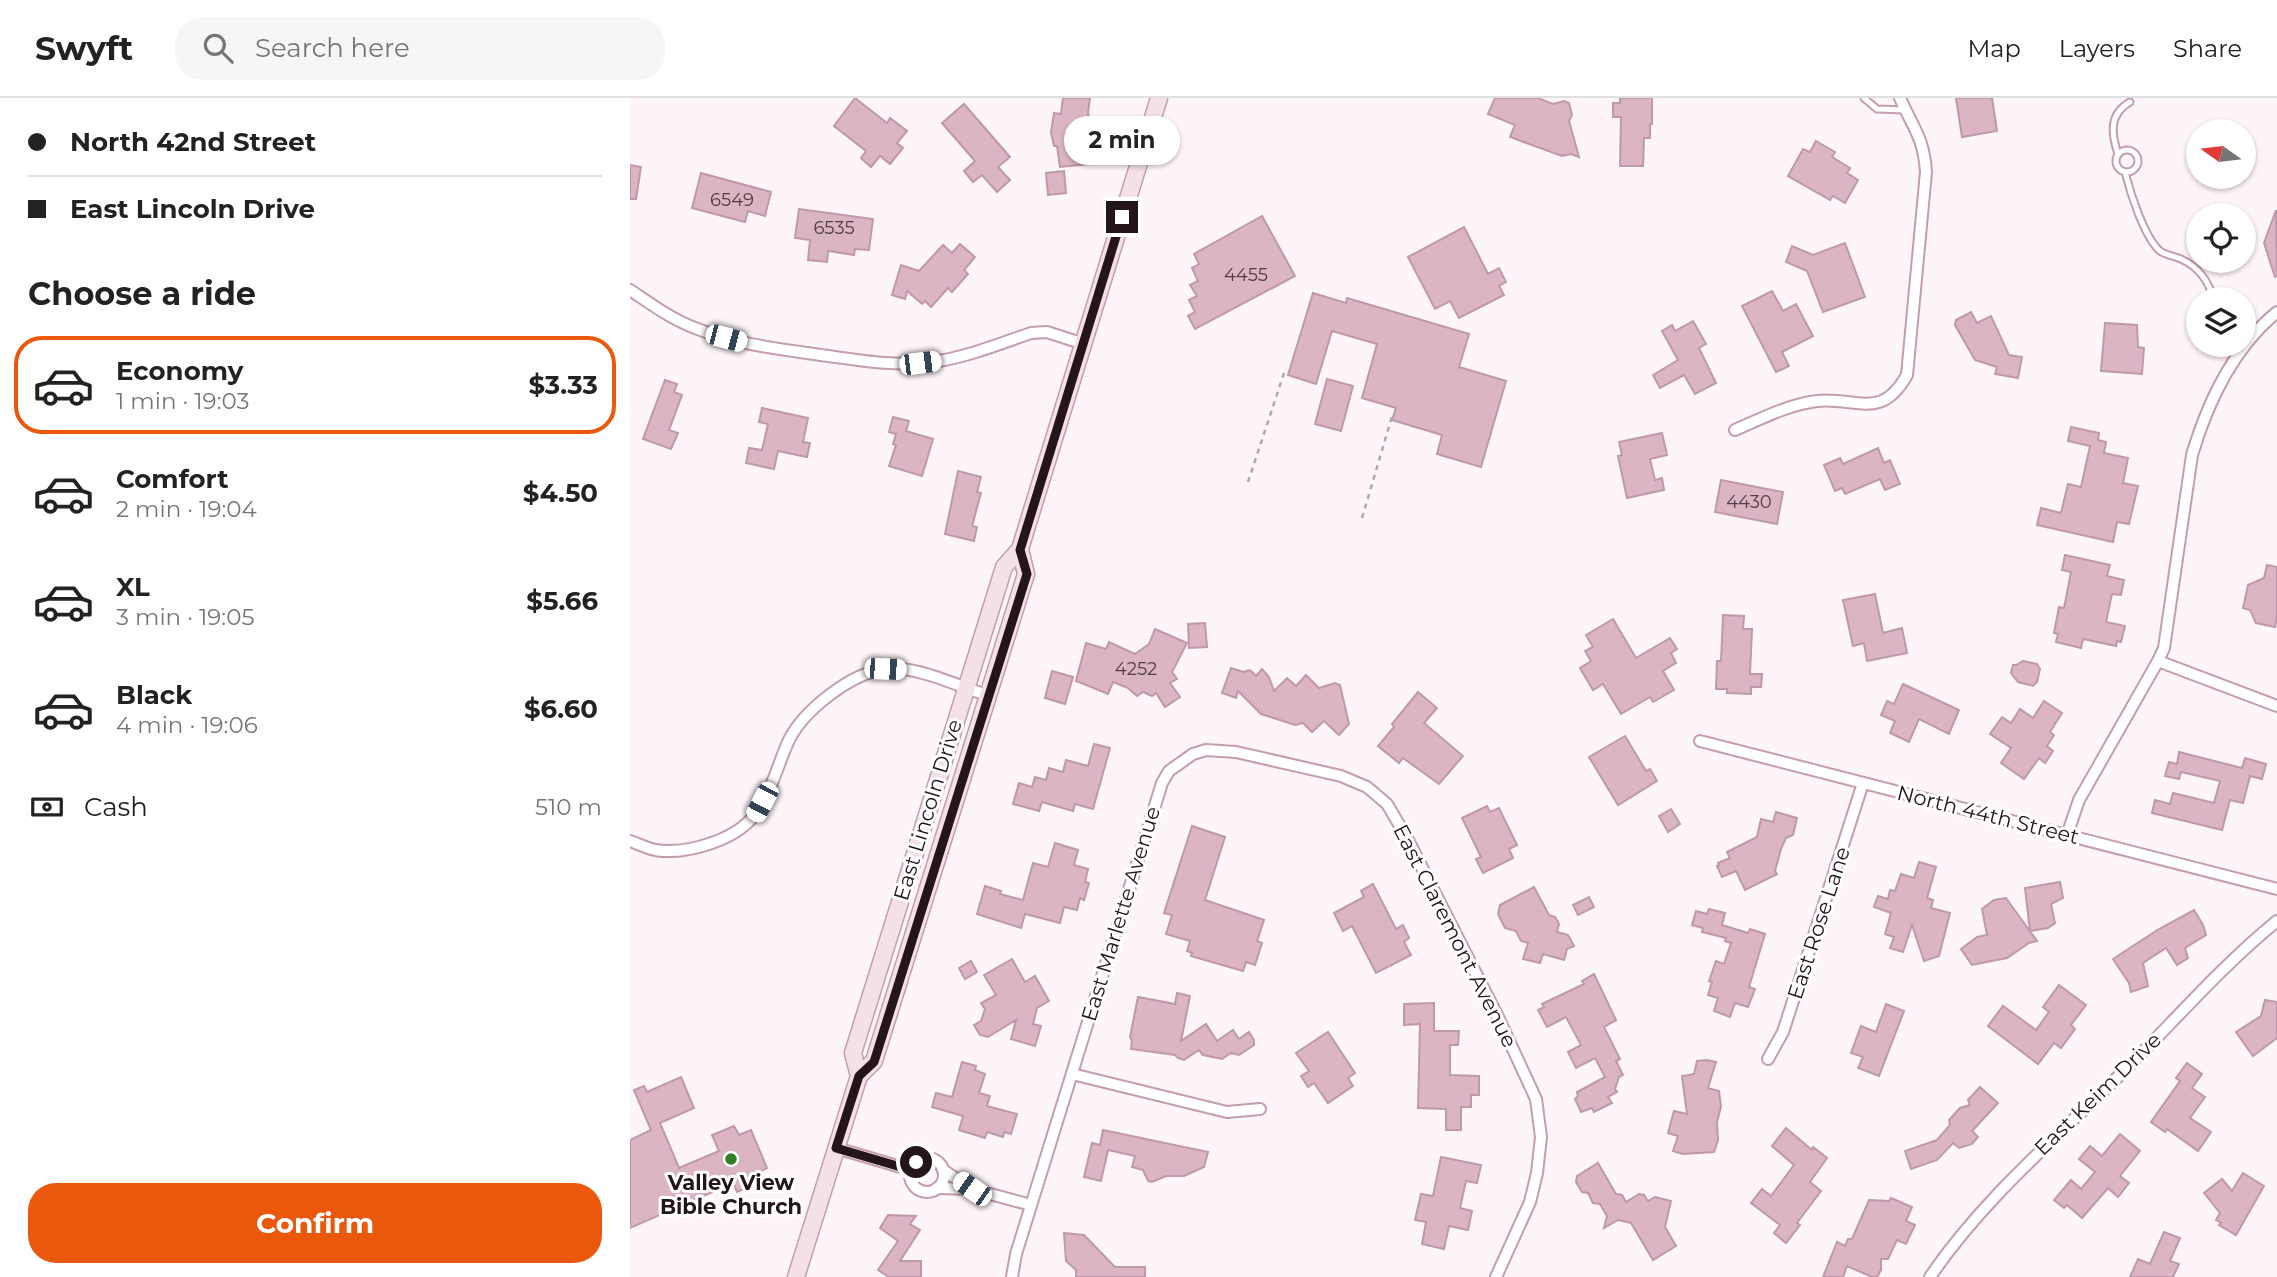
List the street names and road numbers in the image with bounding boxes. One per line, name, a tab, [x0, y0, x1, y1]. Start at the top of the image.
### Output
street label: East Lincoln Drive	[888, 716, 967, 903]
street label: North 44th Street	[1895, 780, 2082, 849]
street label: East Marlette Avenue	[1076, 803, 1165, 1024]
street label: East Claremont Avenue	[1388, 820, 1523, 1052]
street label: East Rose Lane	[1782, 843, 1855, 1002]
street label: East Keim Drive	[2029, 1027, 2166, 1160]

